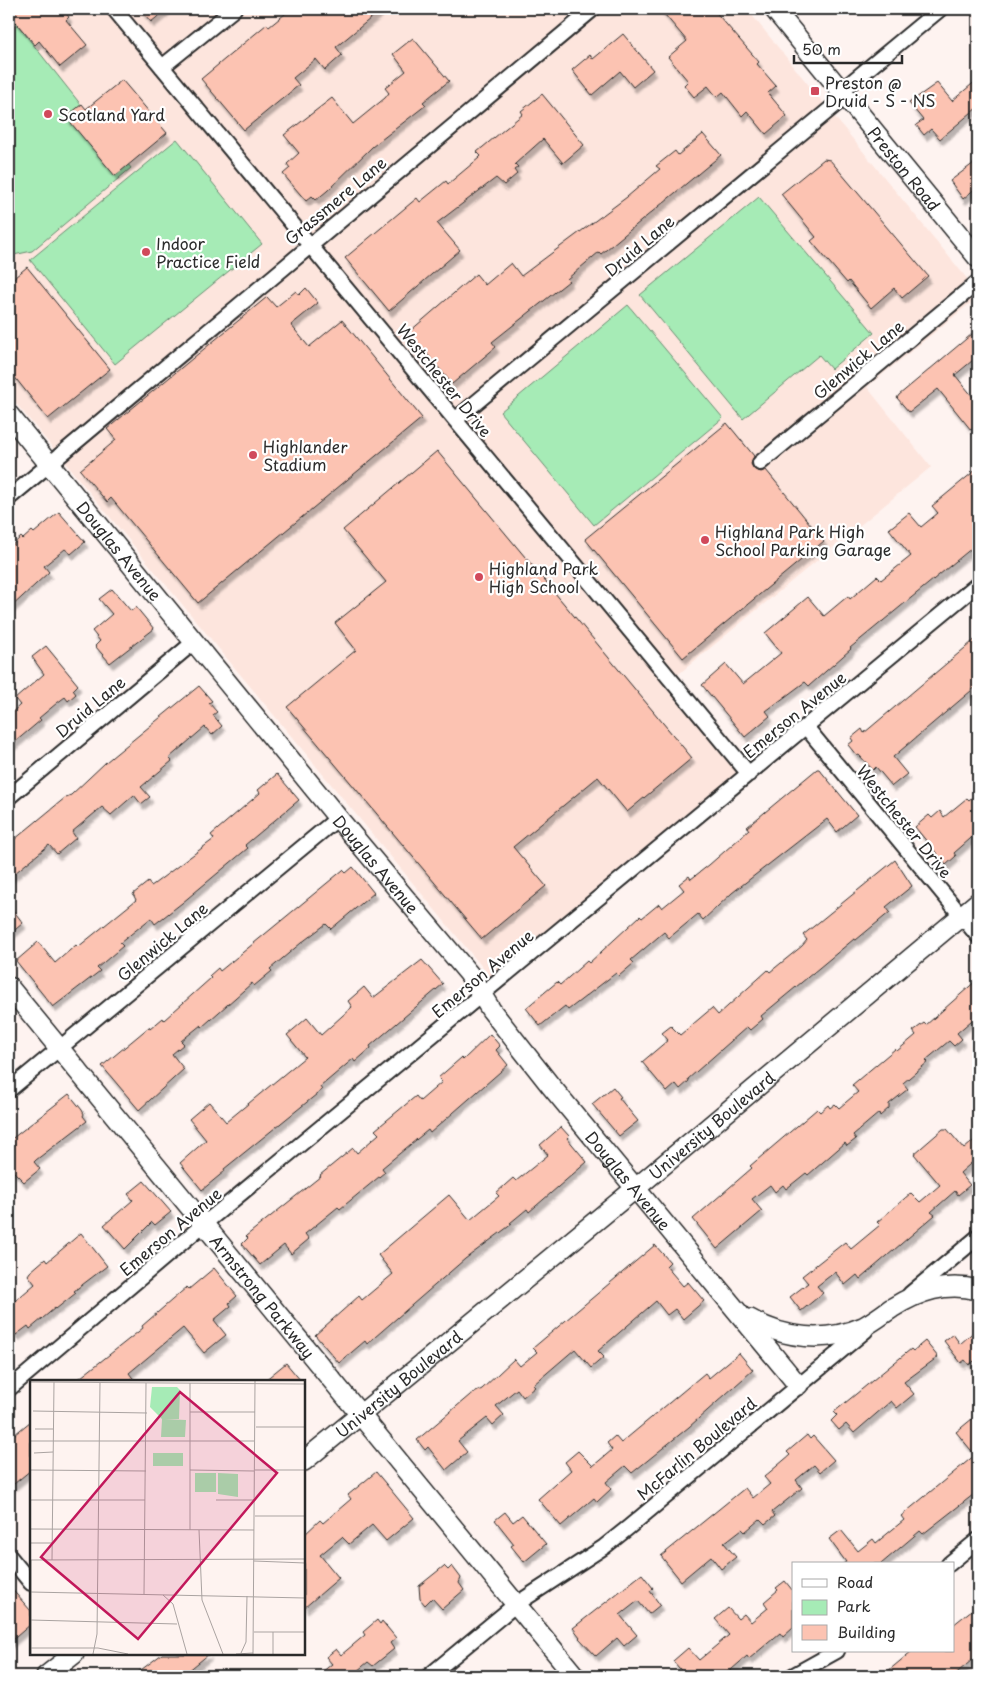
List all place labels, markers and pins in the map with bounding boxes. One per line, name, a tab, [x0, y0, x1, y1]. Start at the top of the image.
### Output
place label: Preston @ Druid - S - NS	[825, 70, 936, 112]
marker: Preston @ Druid - S - NS	[809, 85, 821, 97]
place label: Scotland Yard	[58, 102, 165, 126]
marker: Scotland Yard	[42, 108, 54, 120]
place label: Indoor Practice Field	[156, 231, 260, 273]
marker: Indoor Practice Field	[140, 246, 152, 258]
place label: Highlander Stadium	[263, 434, 348, 476]
marker: Highlander Stadium	[247, 449, 259, 461]
place label: Highland Park High School Parking Garage	[715, 519, 891, 561]
marker: Highland Park High School Parking Garage	[699, 534, 711, 546]
place label: Highland Park High School	[489, 556, 599, 598]
marker: Highland Park High School	[473, 571, 485, 583]

